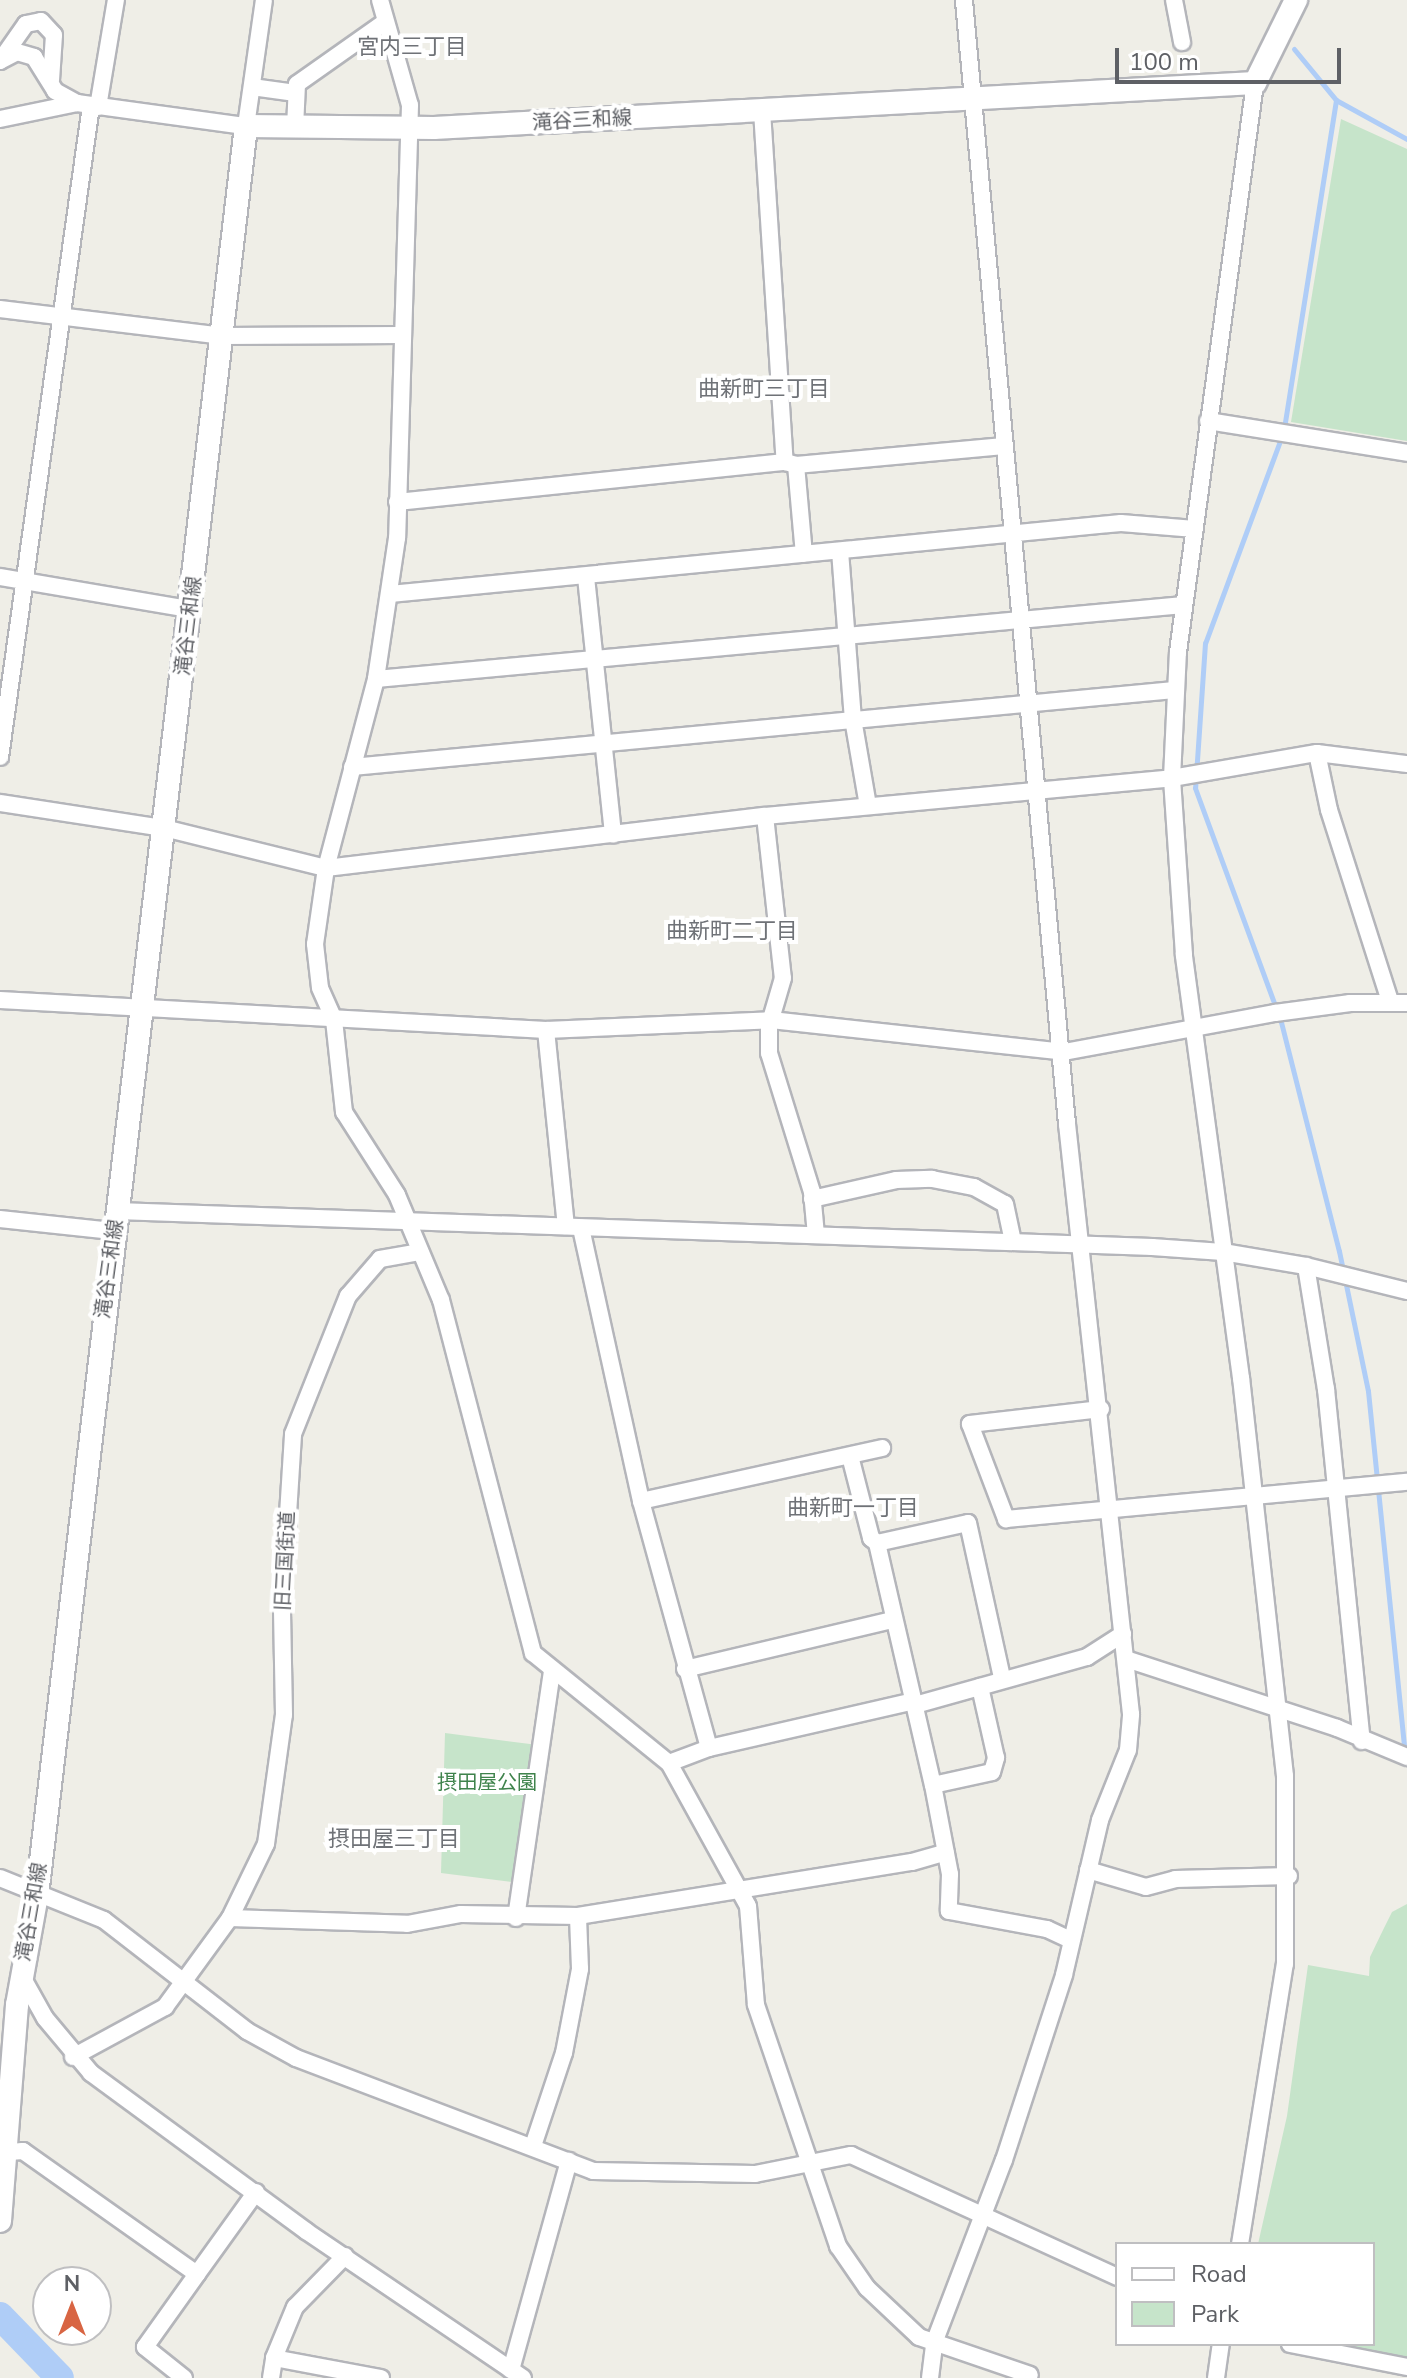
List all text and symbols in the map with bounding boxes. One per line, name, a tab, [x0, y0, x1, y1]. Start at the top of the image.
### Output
scale bar	[1119, 32, 1345, 82]
district label: 宮内三丁目	[357, 35, 467, 61]
text: 100 m	[1129, 46, 1199, 78]
street label: 滝谷三和線	[531, 105, 633, 135]
district label: 曲新町三丁目	[698, 377, 830, 403]
street label: 滝谷三和線	[170, 575, 206, 677]
district label: 曲新町二丁目	[666, 919, 798, 945]
street label: 滝谷三和線	[90, 1218, 128, 1320]
district label: 曲新町一丁目	[787, 1496, 919, 1522]
street label: 旧三国街道	[270, 1510, 300, 1612]
park label: 摂田屋公園	[437, 1770, 537, 1794]
district label: 摂田屋三丁目	[328, 1827, 460, 1853]
street label: 滝谷三和線	[10, 1861, 52, 1963]
legend	[1115, 2242, 1375, 2346]
text: Road	[1191, 2258, 1247, 2290]
north arrow	[32, 2266, 112, 2346]
text: N	[64, 2269, 80, 2299]
text: Park	[1191, 2298, 1239, 2330]

